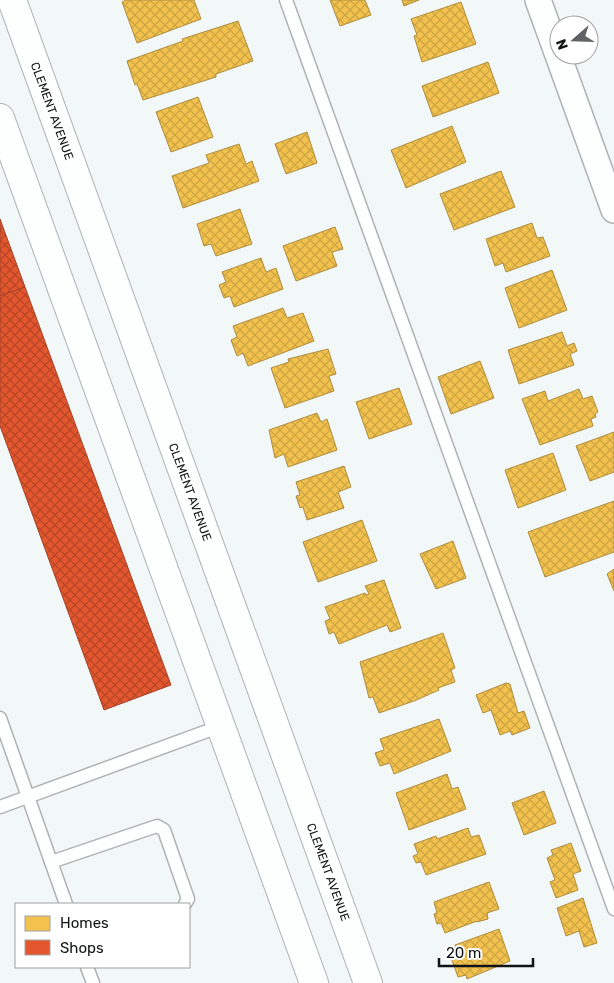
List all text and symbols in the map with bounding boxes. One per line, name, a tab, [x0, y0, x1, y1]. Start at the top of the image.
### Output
north arrow	[549, 15, 599, 65]
text: N	[553, 37, 572, 52]
street label: CLEMENT AVENUE	[28, 60, 76, 162]
street label: CLEMENT AVENUE	[166, 441, 214, 543]
street label: CLEMENT AVENUE	[304, 821, 352, 923]
legend	[15, 903, 190, 968]
text: Homes	[60, 914, 109, 932]
scale bar	[439, 936, 533, 968]
text: Shops	[60, 939, 104, 957]
text: 20 m	[446, 944, 481, 962]

